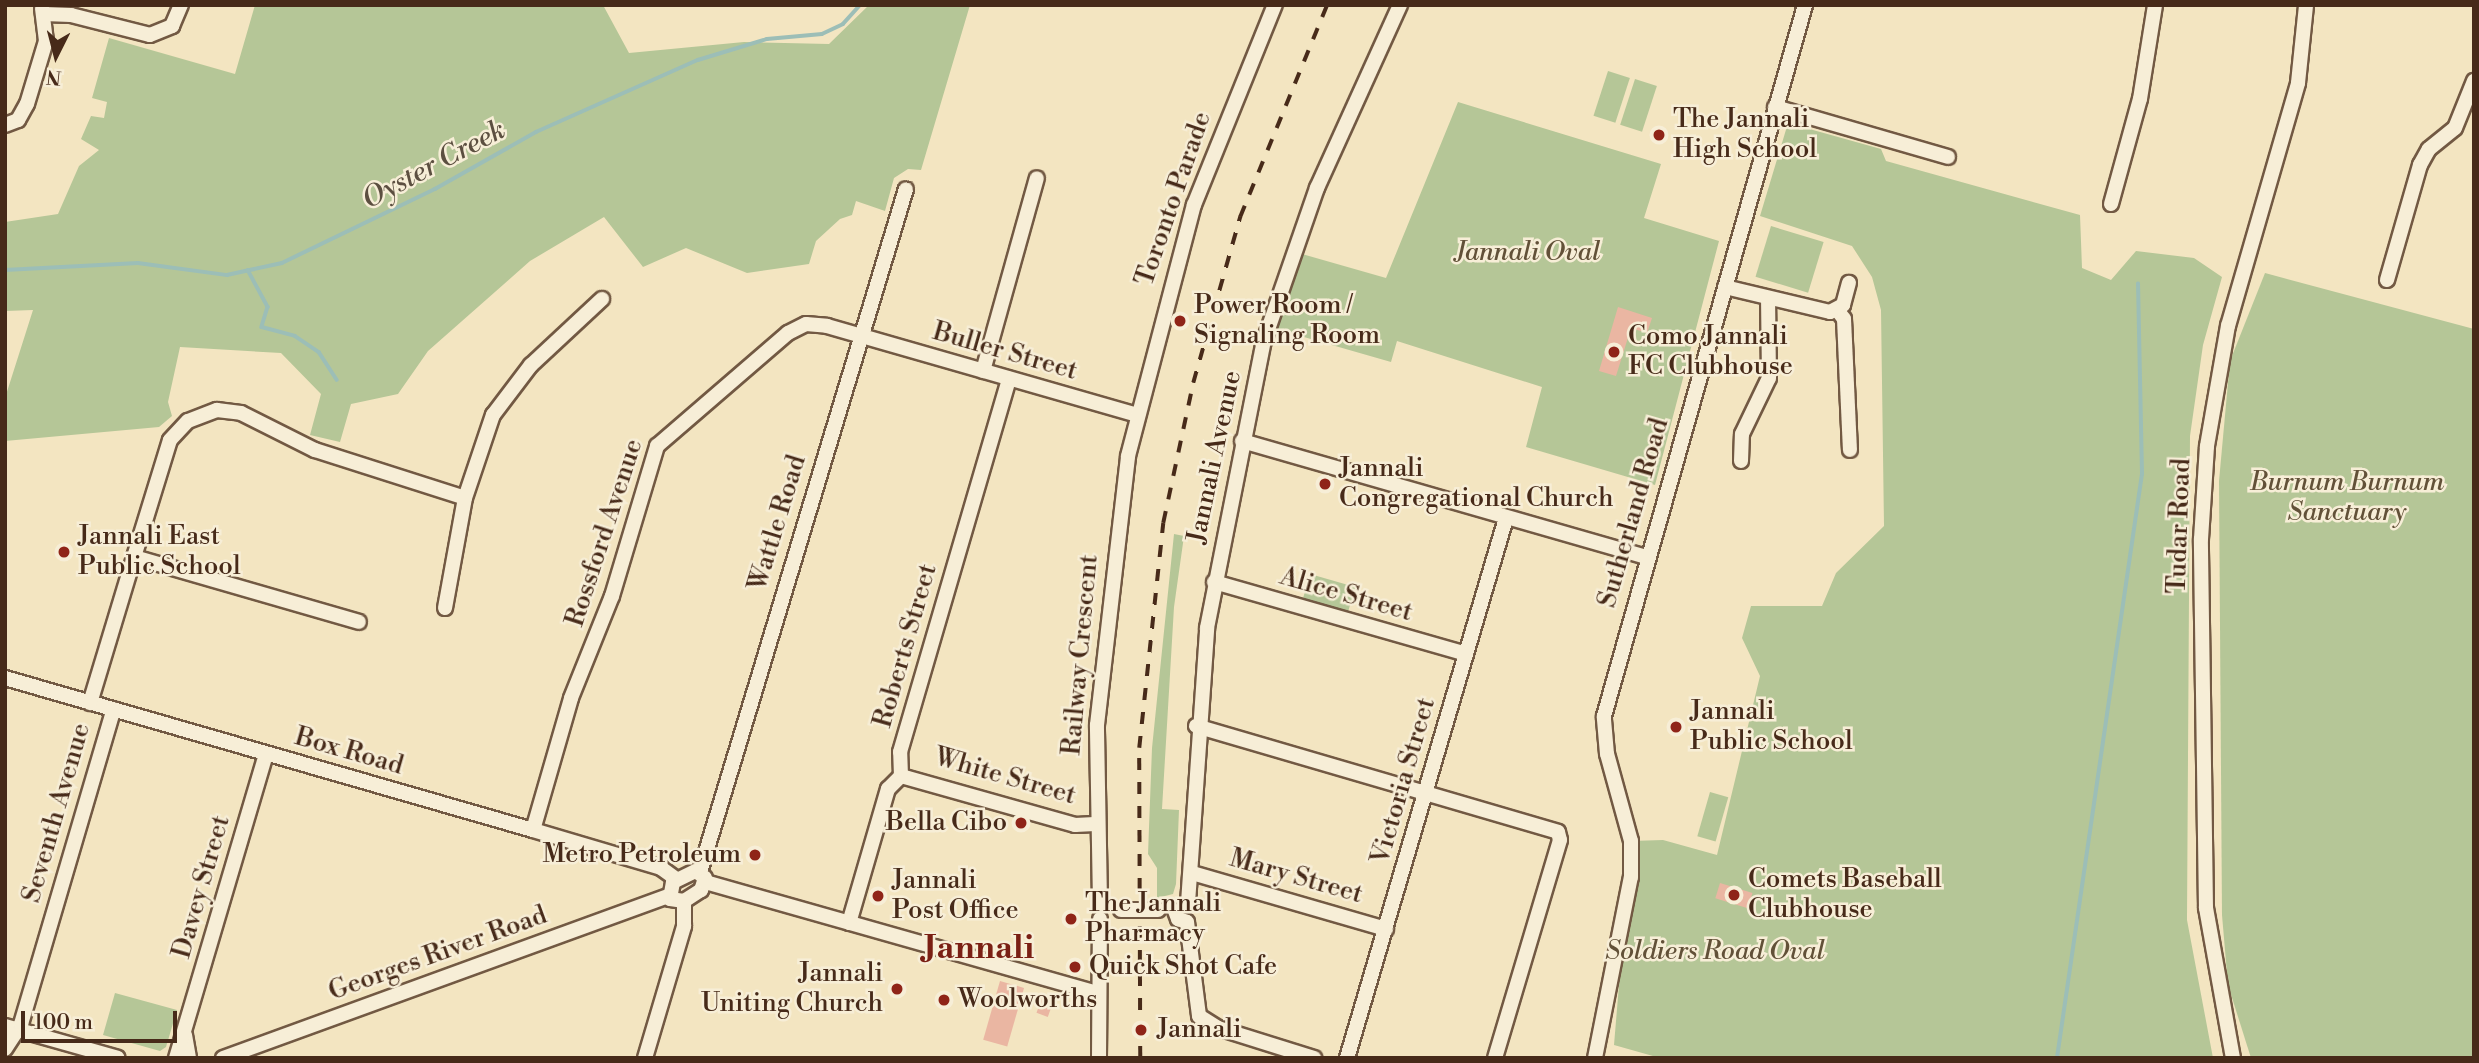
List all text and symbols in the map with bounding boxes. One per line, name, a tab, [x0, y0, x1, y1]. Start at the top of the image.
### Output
north arrow	[21, 21, 91, 91]
text: N	[45, 64, 63, 90]
place label: The Jannali High School	[1673, 104, 1817, 166]
street label: Toronto Parade	[1130, 108, 1218, 290]
water label: Oyster Creek	[357, 113, 511, 217]
marker: The Jannali High School	[1651, 127, 1667, 143]
park label: Jannali Oval	[1456, 237, 1600, 269]
place label: Power Room / Signaling Room	[1194, 290, 1380, 352]
marker: Power Room / Signaling Room	[1172, 313, 1188, 329]
street label: Buller Street	[929, 316, 1081, 388]
place label: Como Jannali FC Clubhouse	[1628, 321, 1793, 382]
marker: Como Jannali FC Clubhouse	[1606, 344, 1622, 360]
street label: Jannali Avenue	[1181, 368, 1249, 546]
street label: Sutherland Road	[1592, 415, 1676, 611]
street label: Rossford Avenue	[560, 435, 650, 631]
street label: Wattle Road	[743, 451, 813, 595]
place label: Jannali Congregational Church	[1339, 453, 1613, 514]
street label: Tudar Road	[2162, 458, 2198, 594]
park label: Burnum Burnum Sanctuary	[2250, 467, 2444, 528]
marker: Jannali Congregational Church	[1317, 476, 1333, 492]
place label: Jannali East Public School	[78, 521, 241, 582]
marker: Jannali East Public School	[56, 544, 72, 560]
street label: Railway Crescent	[1057, 553, 1105, 757]
street label: Roberts Street	[868, 561, 944, 731]
street label: Alice Street	[1276, 561, 1416, 629]
street label: Victoria Street	[1365, 694, 1443, 868]
place label: Jannali Public School	[1690, 696, 1853, 758]
marker: Jannali Public School	[1668, 719, 1684, 735]
street label: Seventh Avenue	[16, 720, 98, 906]
street label: Box Road	[291, 722, 407, 782]
street label: White Street	[931, 742, 1079, 812]
place label: Bella Cibo	[886, 807, 1007, 839]
street label: Davey Street	[167, 812, 237, 962]
marker: Bella Cibo	[1013, 815, 1029, 831]
place label: Metro Petroleum	[542, 839, 741, 871]
street label: Mary Street	[1226, 843, 1366, 911]
marker: Metro Petroleum	[747, 847, 763, 863]
place label: Comets Baseball Clubhouse	[1748, 864, 1942, 926]
place label: Jannali Post Office	[892, 865, 1019, 926]
marker: Comets Baseball Clubhouse	[1726, 887, 1742, 903]
marker: Jannali Post Office	[870, 888, 886, 904]
place label: The Jannali Pharmacy	[1085, 888, 1221, 950]
street label: Georges River Road	[325, 900, 551, 1008]
marker: The Jannali Pharmacy	[1063, 911, 1079, 927]
district label: Jannali	[924, 929, 1034, 969]
park label: Soldiers Road Oval	[1605, 936, 1825, 968]
place label: Quick Shot Cafe	[1089, 951, 1277, 983]
place label: Jannali Uniting Church	[701, 958, 883, 1020]
marker: Quick Shot Cafe	[1067, 959, 1083, 975]
marker: Jannali Uniting Church	[889, 981, 905, 997]
place label: Woolworths	[958, 984, 1097, 1016]
marker: Woolworths	[936, 992, 952, 1008]
scale bar	[24, 996, 180, 1040]
text: 100 m	[34, 1010, 93, 1036]
place label: Jannali	[1157, 1014, 1242, 1046]
marker: Jannali	[1131, 1020, 1151, 1040]

